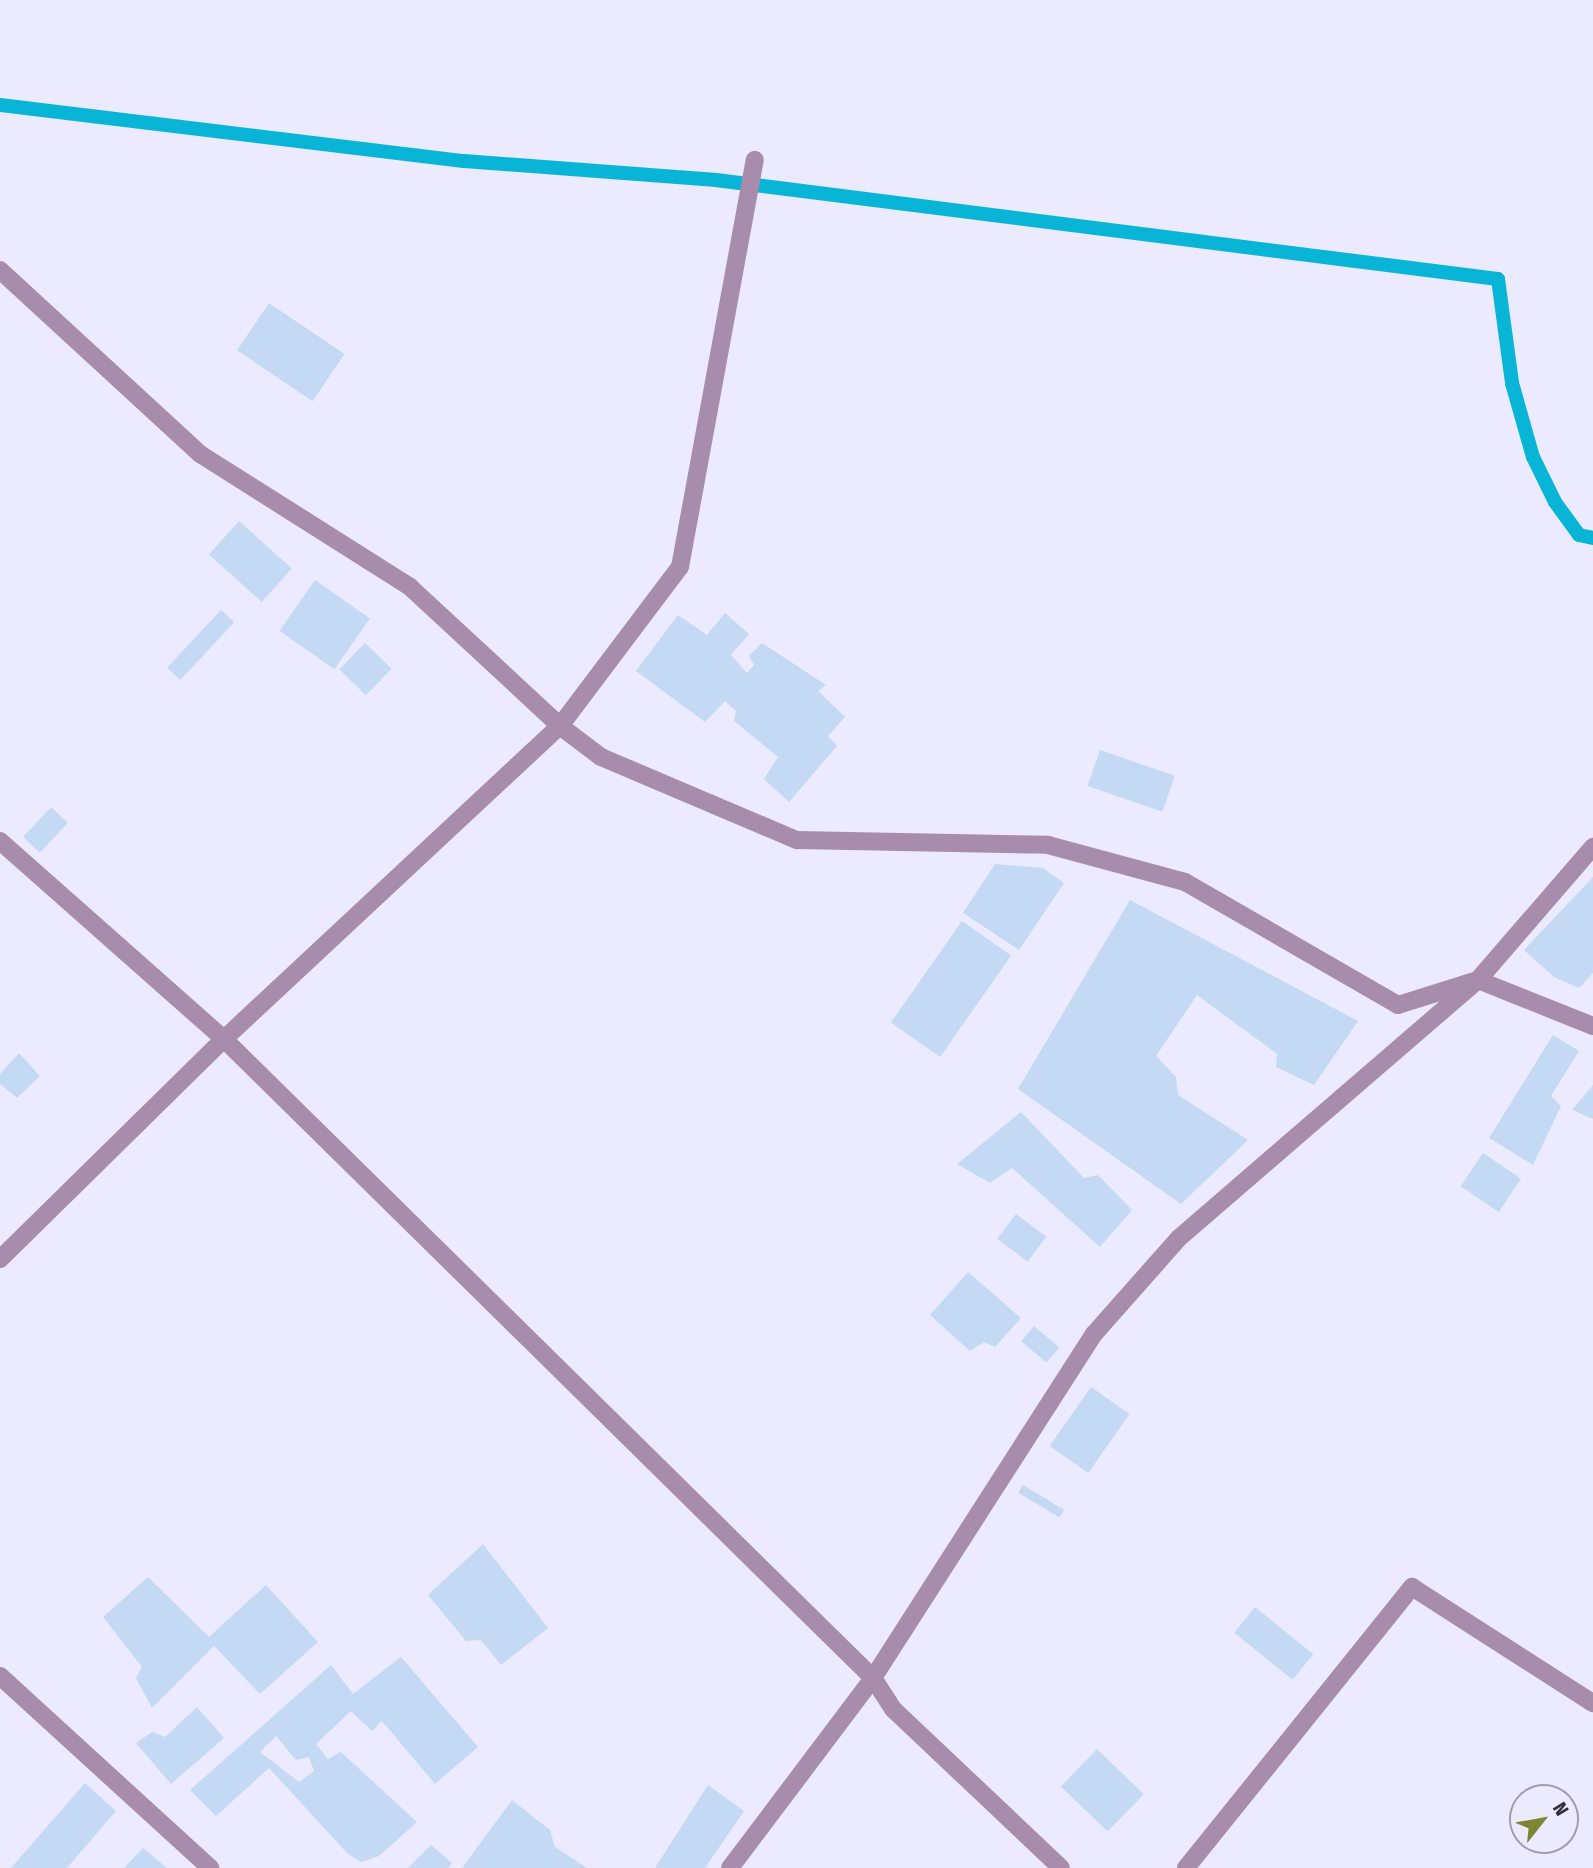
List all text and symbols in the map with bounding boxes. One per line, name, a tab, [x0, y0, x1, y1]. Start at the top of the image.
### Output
north arrow	[1509, 1784, 1579, 1854]
text: N	[1548, 1798, 1574, 1820]

